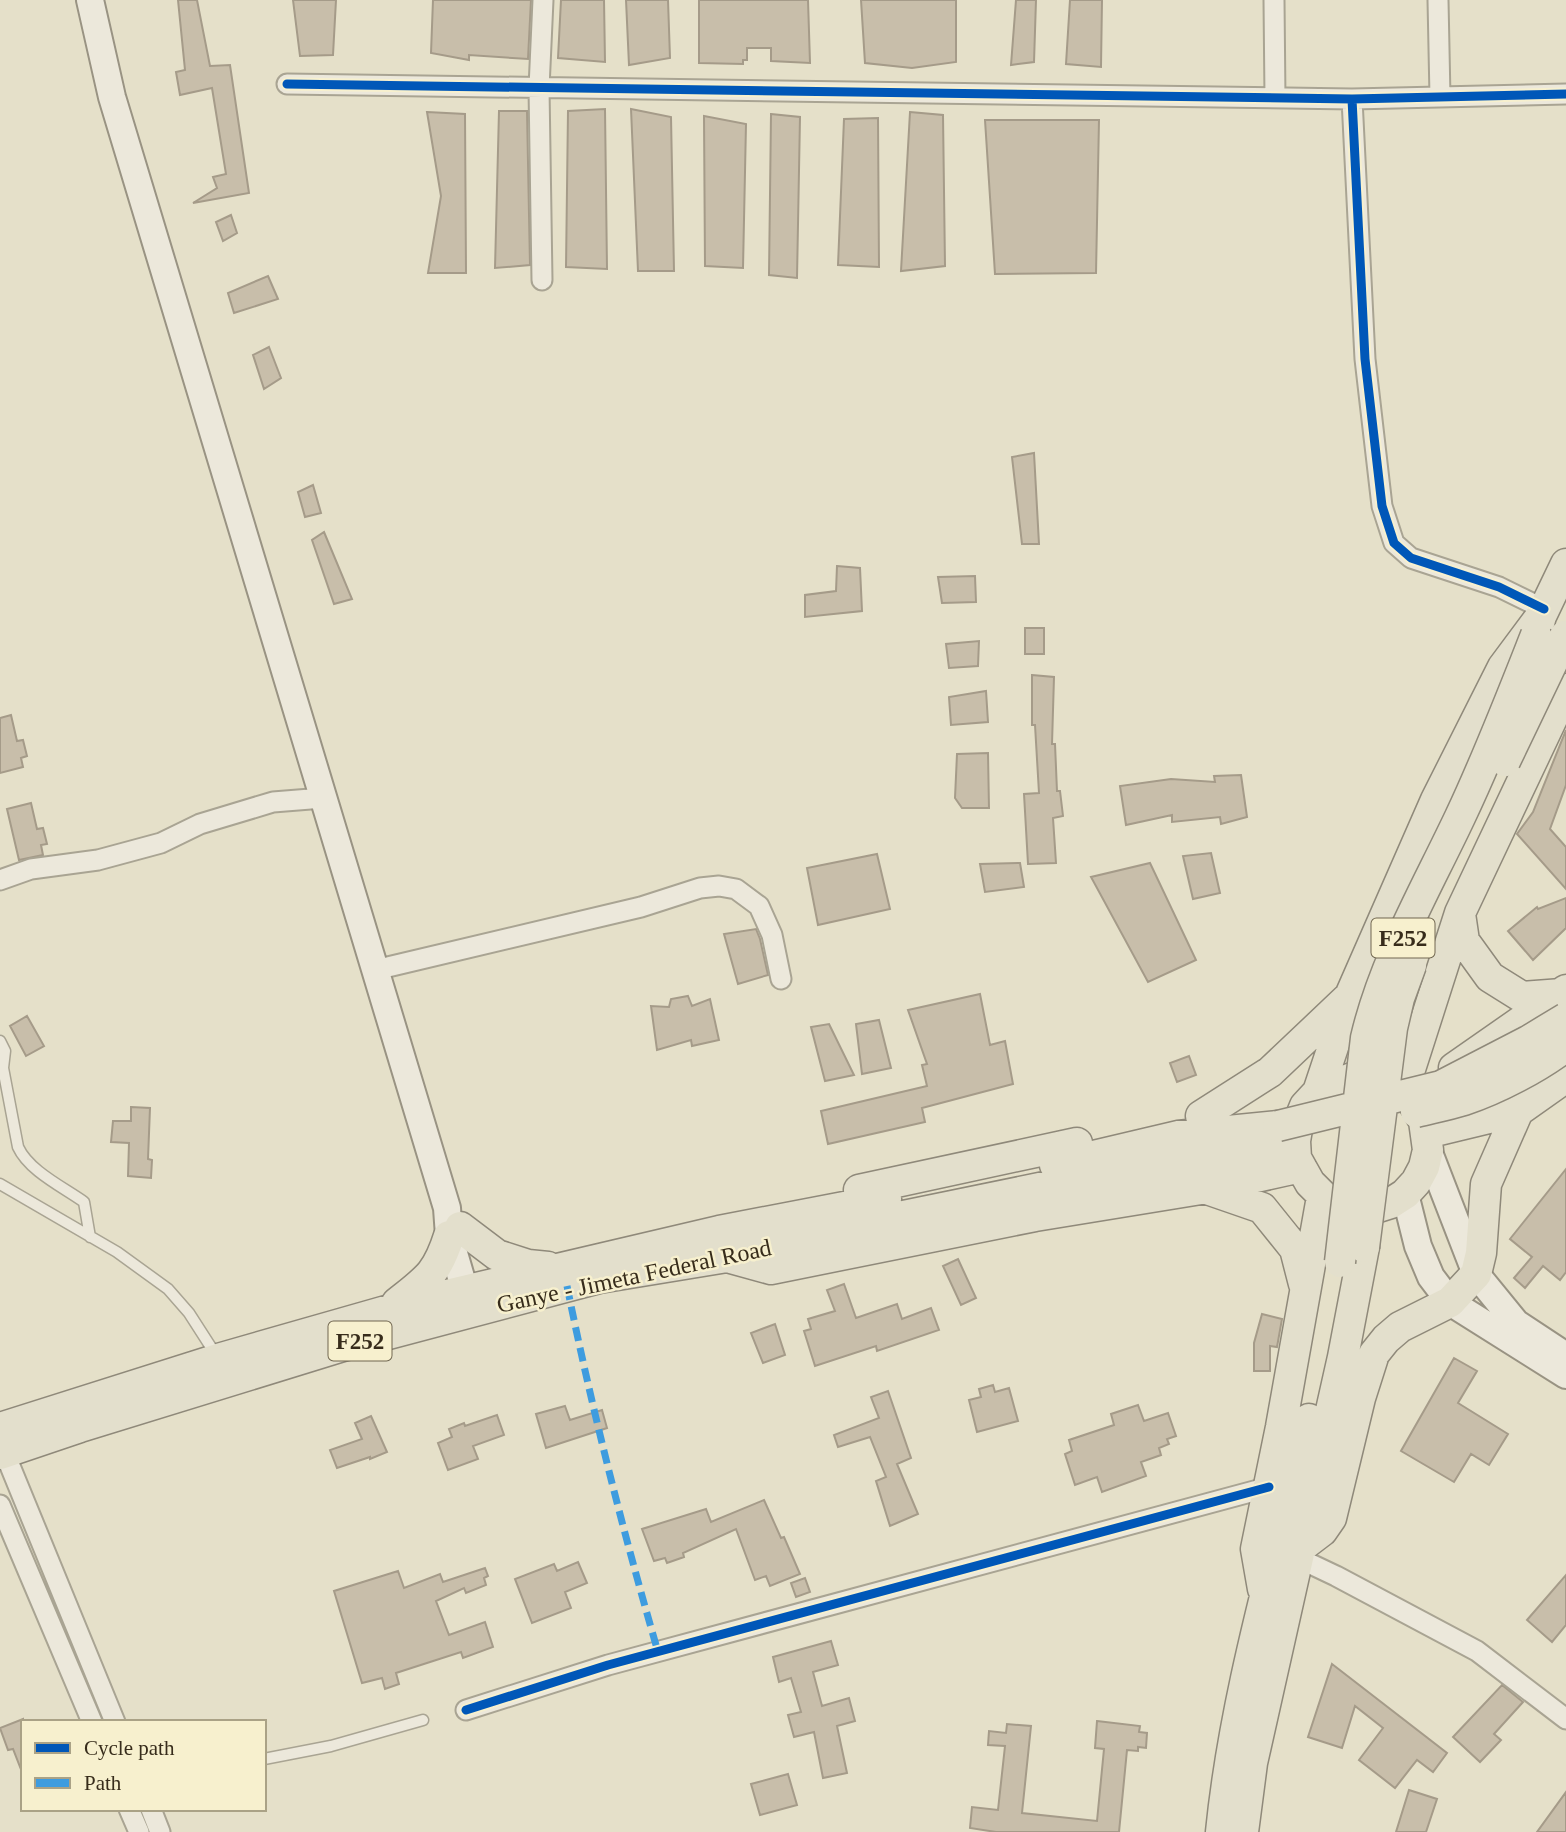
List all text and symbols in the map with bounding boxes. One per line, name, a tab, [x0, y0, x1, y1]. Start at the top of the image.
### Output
road number: F252	[1372, 918, 1434, 958]
street label: Ganye - Jimeta Federal Road	[494, 1234, 774, 1318]
road number: F252	[328, 1322, 392, 1360]
legend	[21, 1720, 266, 1811]
text: Cycle path	[84, 1736, 175, 1760]
text: Path	[84, 1771, 122, 1795]

